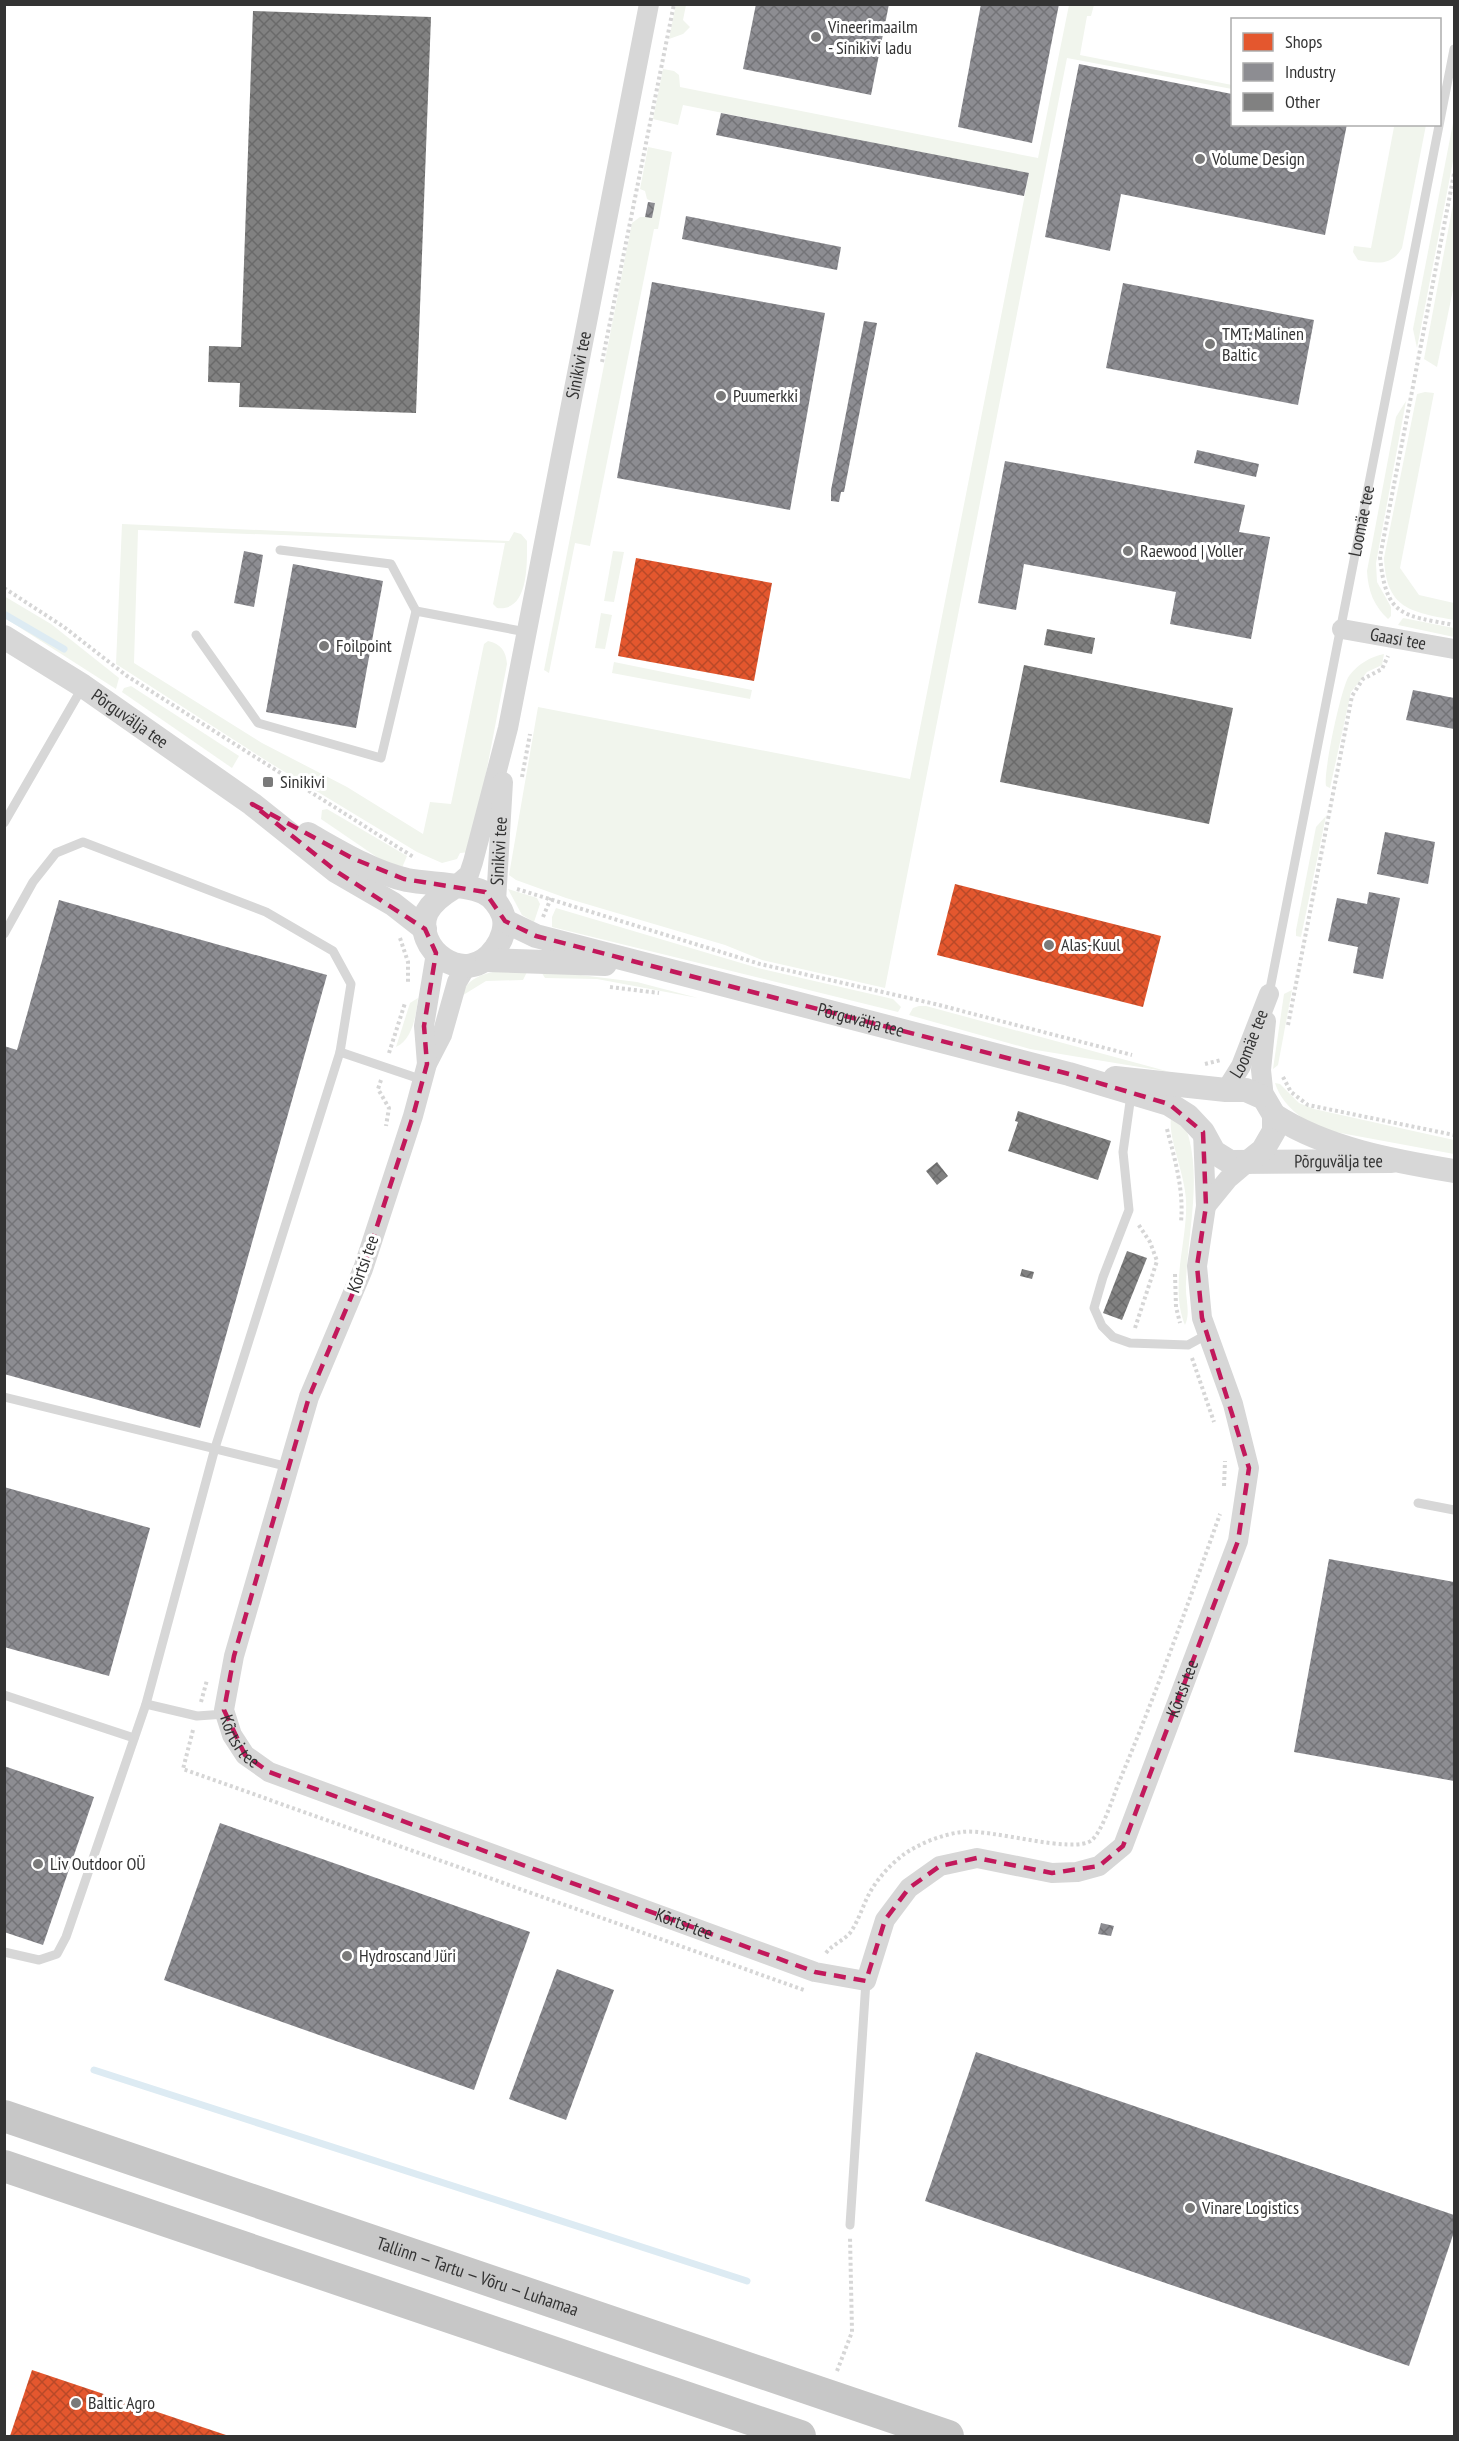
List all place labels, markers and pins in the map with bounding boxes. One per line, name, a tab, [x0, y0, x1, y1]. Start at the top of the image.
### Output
place label: Vineerimaailm - Sinikivi ladu	[827, 15, 918, 59]
marker: Vineerimaailm - Sinikivi ladu	[809, 30, 823, 44]
place label: Volume Design	[1211, 147, 1305, 170]
marker: Volume Design	[1193, 152, 1207, 166]
place label: TMT. Malinen Baltic	[1222, 322, 1304, 366]
marker: TMT. Malinen Baltic	[1203, 337, 1217, 351]
place label: Puumerkki	[733, 384, 798, 407]
marker: Puumerkki	[714, 389, 728, 403]
place label: Raewood | Voller	[1140, 539, 1244, 562]
marker: Raewood | Voller	[1121, 544, 1135, 558]
place label: Foilpoint	[336, 634, 392, 657]
marker: Foilpoint	[317, 639, 331, 653]
place label: Sinikivi	[280, 770, 325, 793]
marker: Sinikivi	[261, 775, 275, 789]
place label: Alas-Kuul	[1061, 933, 1121, 956]
marker: Alas-Kuul	[1042, 938, 1056, 952]
place label: Liv Outdoor OÜ	[50, 1852, 146, 1875]
marker: Liv Outdoor OÜ	[31, 1857, 45, 1871]
place label: Hydroscand Jüri	[359, 1944, 456, 1967]
marker: Hydroscand Jüri	[340, 1949, 354, 1963]
place label: Vinare Logistics	[1201, 2196, 1299, 2219]
marker: Vinare Logistics	[1183, 2201, 1197, 2215]
place label: Baltic Agro	[88, 2391, 155, 2414]
marker: Baltic Agro	[69, 2396, 83, 2410]

